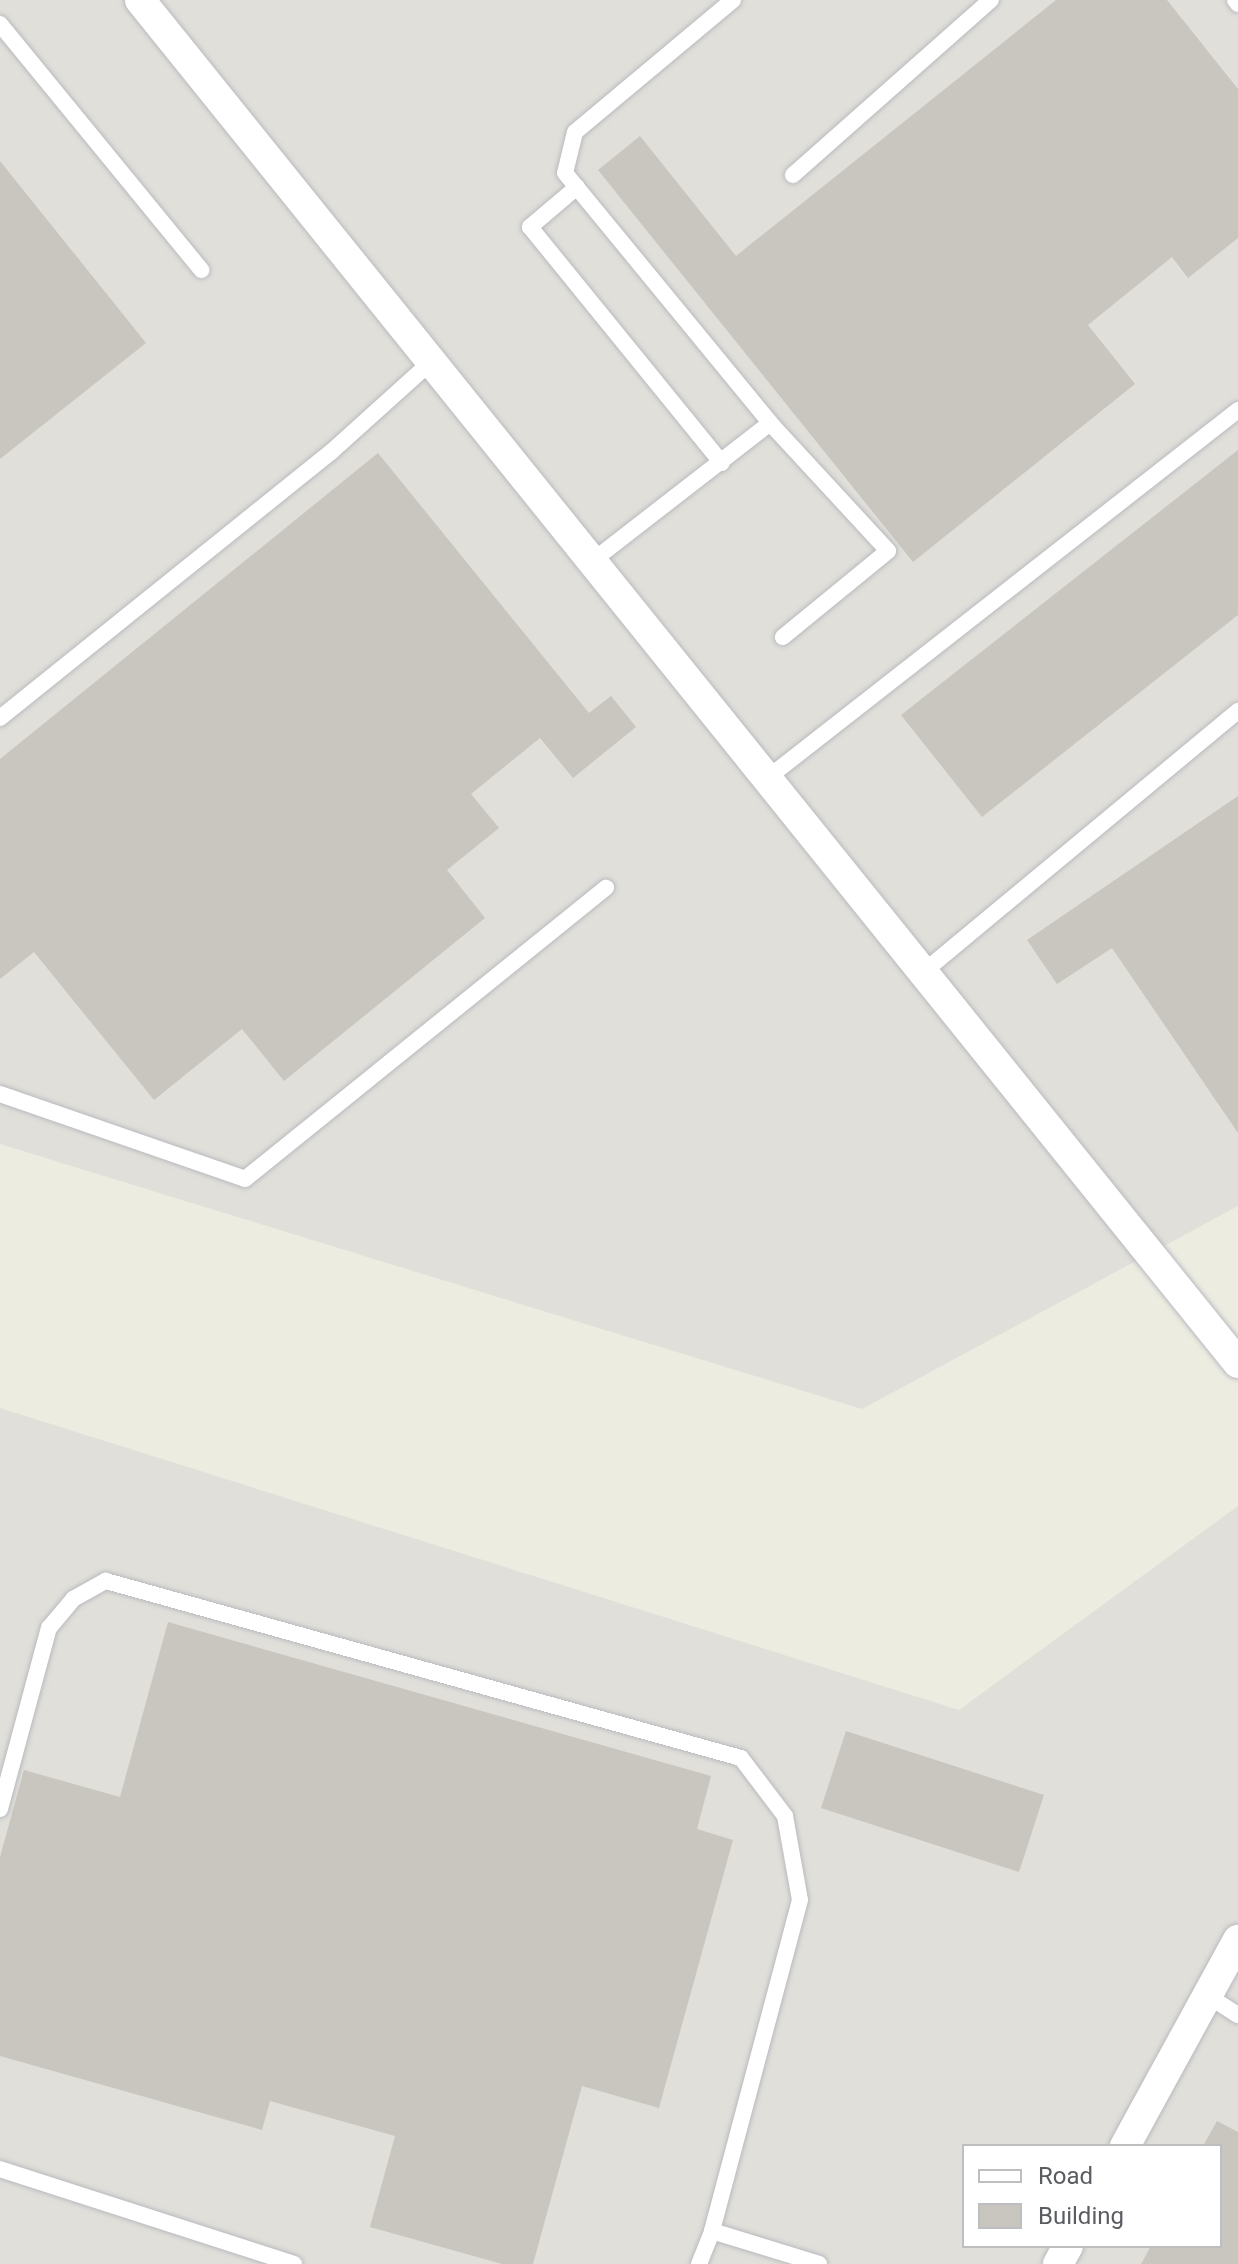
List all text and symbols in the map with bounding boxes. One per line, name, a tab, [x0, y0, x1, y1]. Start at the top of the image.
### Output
legend	[962, 2144, 1222, 2248]
text: Road	[1038, 2162, 1093, 2190]
text: Building	[1038, 2202, 1124, 2230]

